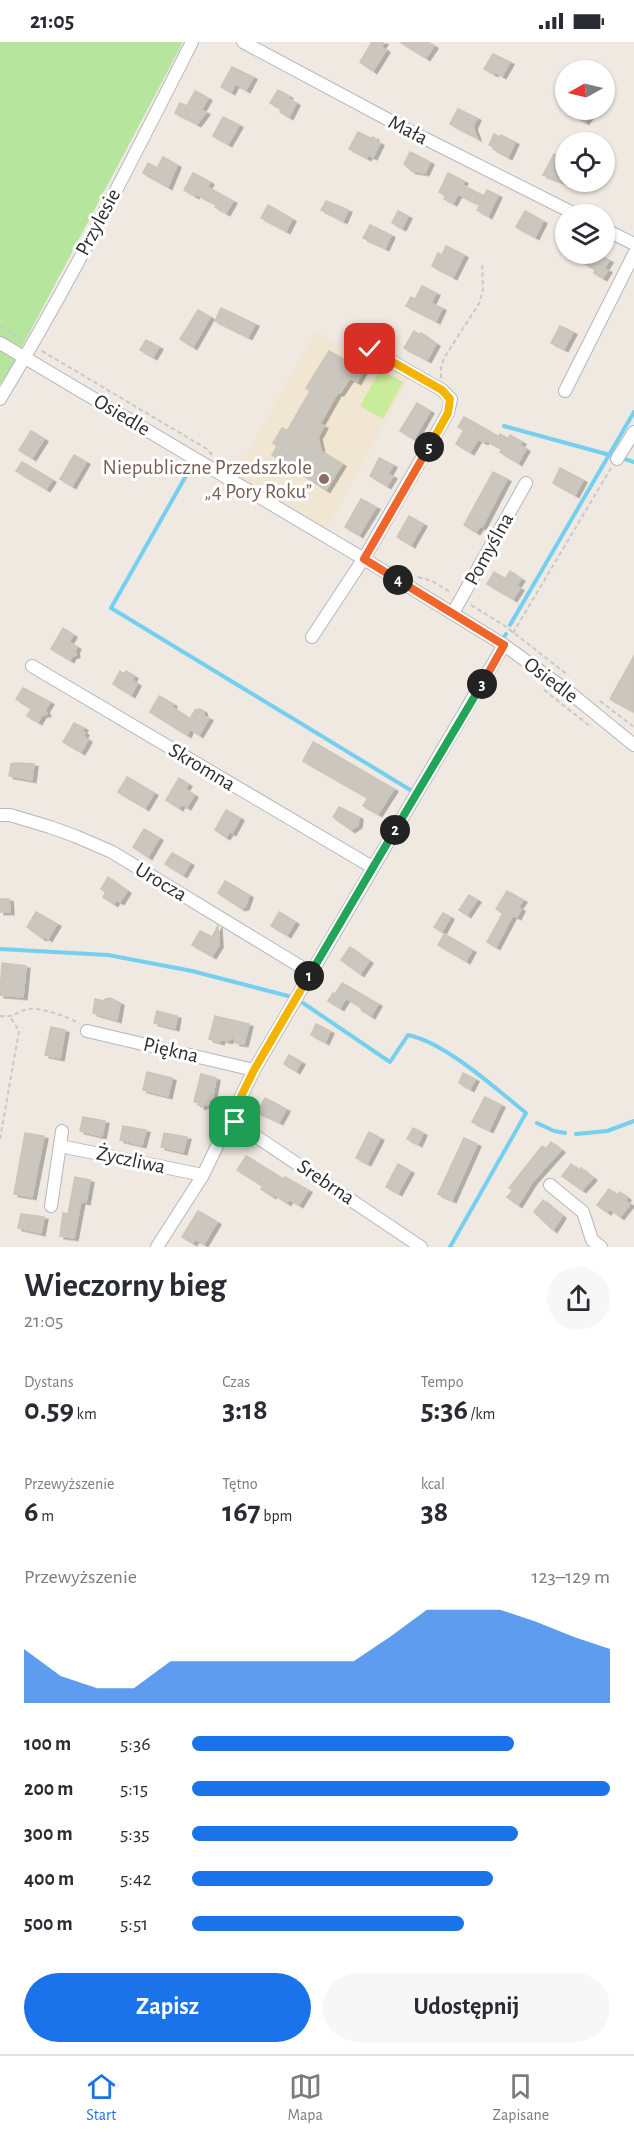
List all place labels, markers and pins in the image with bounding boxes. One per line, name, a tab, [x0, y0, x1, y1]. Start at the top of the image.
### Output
pin	[344, 323, 395, 374]
pin: 5	[414, 432, 444, 462]
place label: Niepubliczne Przedszkole „4 Pory Roku”	[103, 457, 312, 502]
marker: Niepubliczne Przedszkole „4 Pory Roku”	[317, 472, 331, 486]
pin: 4	[383, 565, 413, 595]
pin: 3	[467, 669, 497, 699]
pin: 2	[380, 815, 410, 845]
pin: 1	[294, 961, 324, 991]
pin	[209, 1096, 260, 1147]

